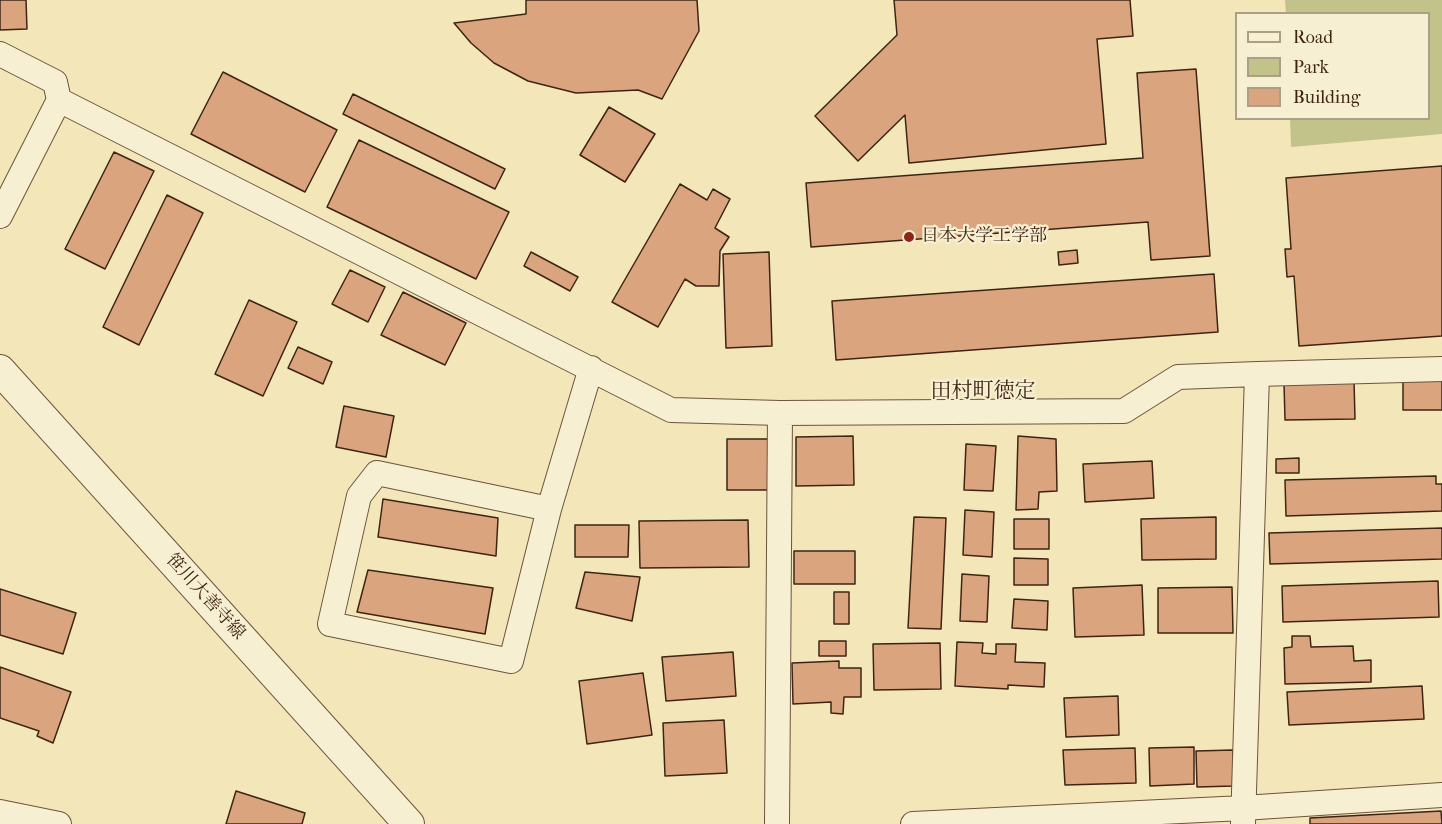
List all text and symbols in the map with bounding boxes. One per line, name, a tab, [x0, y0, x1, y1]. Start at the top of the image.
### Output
legend	[1235, 12, 1430, 120]
text: Road	[1293, 27, 1333, 48]
text: Park	[1293, 57, 1329, 78]
text: Building	[1293, 87, 1360, 108]
place label: 日本大学工学部	[921, 226, 1047, 248]
marker: 日本大学工学部	[902, 230, 916, 244]
district label: 田村町徳定	[931, 379, 1035, 405]
street label: 笹川大善寺線	[161, 550, 249, 644]

